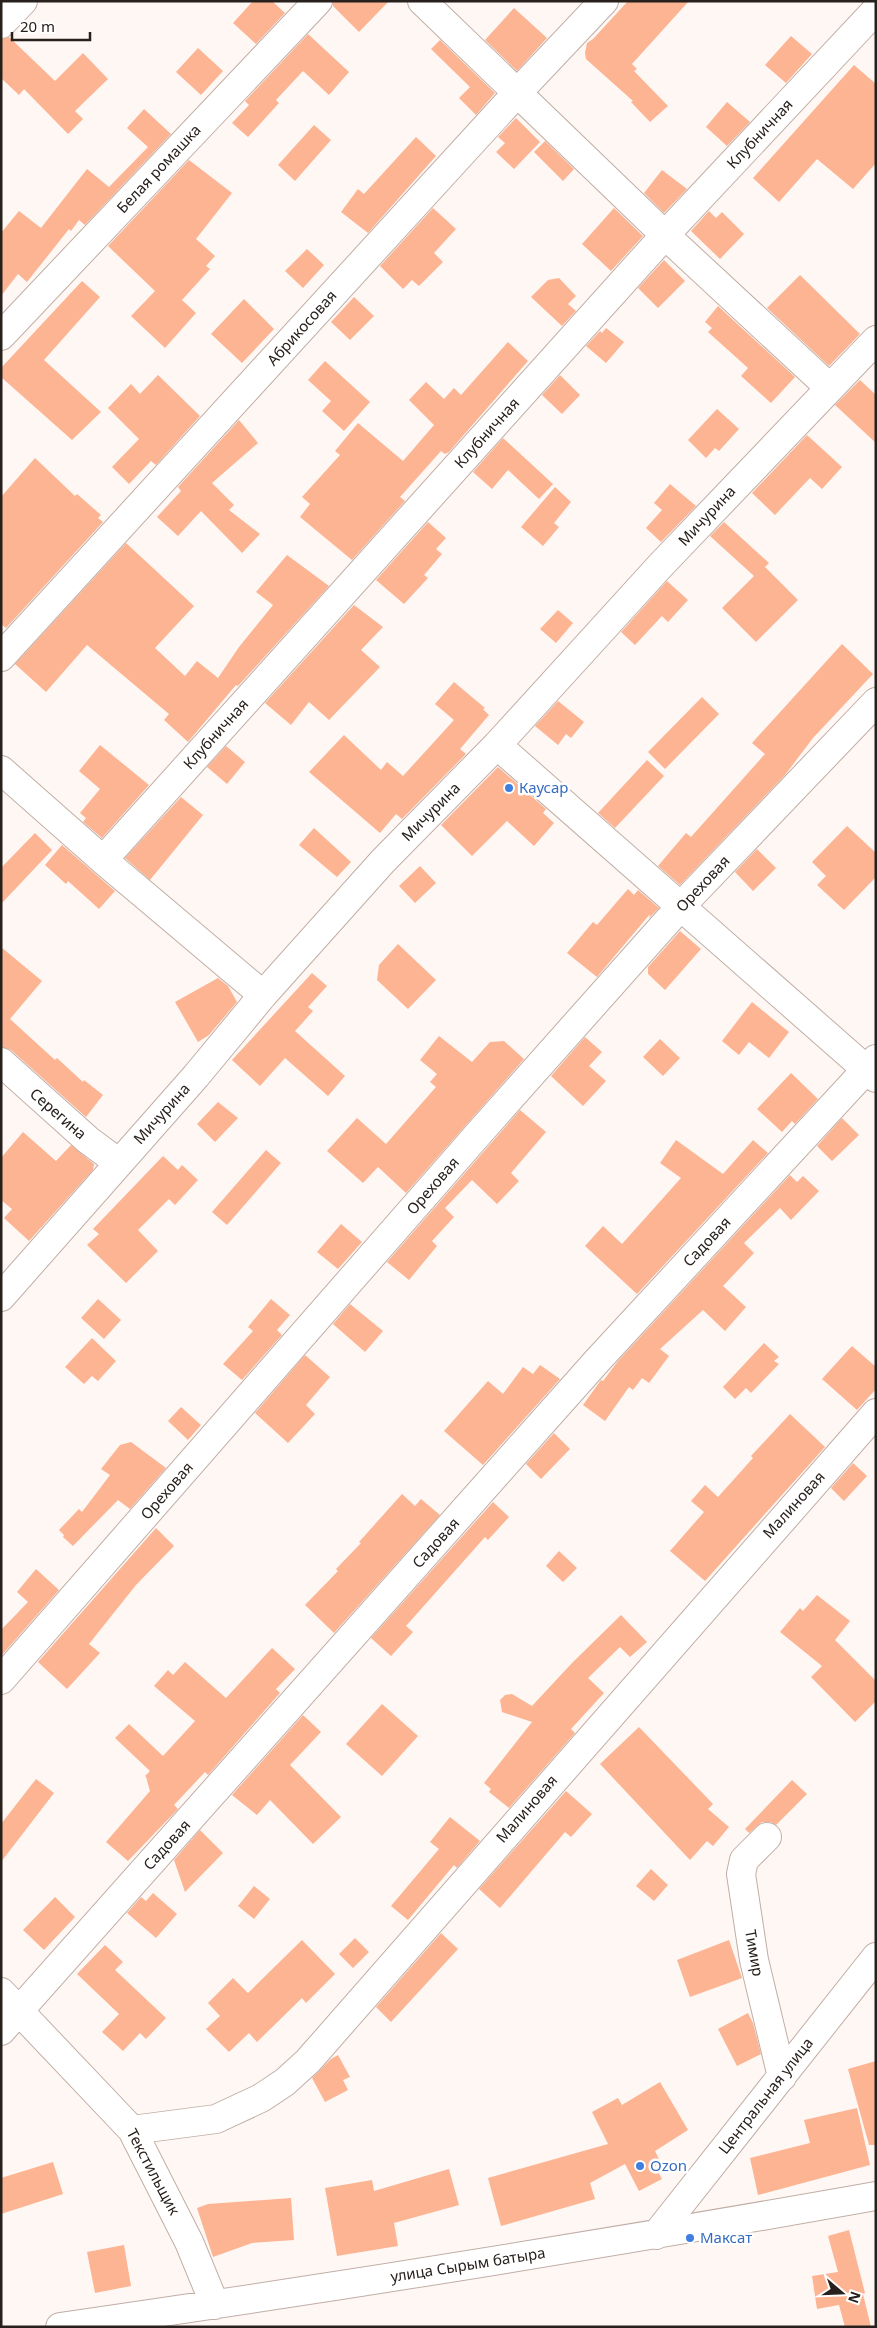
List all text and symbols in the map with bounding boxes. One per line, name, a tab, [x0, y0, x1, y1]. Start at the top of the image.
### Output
scale bar	[12, 10, 90, 42]
text: 20 m	[20, 16, 55, 36]
street label: Клубничная	[722, 94, 797, 172]
street label: Белая ромашка	[112, 120, 205, 217]
street label: Абрикосовая	[262, 285, 341, 369]
street label: Клубничная	[449, 393, 523, 472]
street label: Мичурина	[673, 481, 739, 550]
street label: Клубничная	[178, 694, 252, 773]
place label: Каусар	[519, 777, 568, 797]
street label: Мичурина	[397, 778, 464, 845]
marker: Каусар	[503, 782, 515, 794]
street label: Ореховая	[671, 851, 734, 916]
street label: Мичурина	[129, 1079, 194, 1148]
street label: Серегина	[26, 1083, 91, 1143]
street label: Ореховая	[402, 1152, 463, 1218]
street label: Садовая	[678, 1212, 735, 1271]
street label: Ореховая	[136, 1457, 197, 1523]
street label: Малиновая	[758, 1467, 829, 1542]
street label: Садовая	[407, 1513, 463, 1572]
street label: Малиновая	[491, 1770, 561, 1846]
street label: Садовая	[138, 1815, 194, 1874]
street label: Тимир	[741, 1928, 769, 1978]
street label: Центральная улица	[713, 2033, 817, 2158]
street label: Текстильщик	[123, 2125, 185, 2218]
place label: Ozon	[650, 2155, 687, 2175]
marker: Ozon	[634, 2160, 646, 2172]
place label: Максат	[700, 2227, 752, 2247]
marker: Максат	[684, 2232, 696, 2244]
street label: улица Сырым батыра	[389, 2242, 547, 2286]
north arrow	[817, 2268, 867, 2318]
text: N	[844, 2289, 866, 2306]

